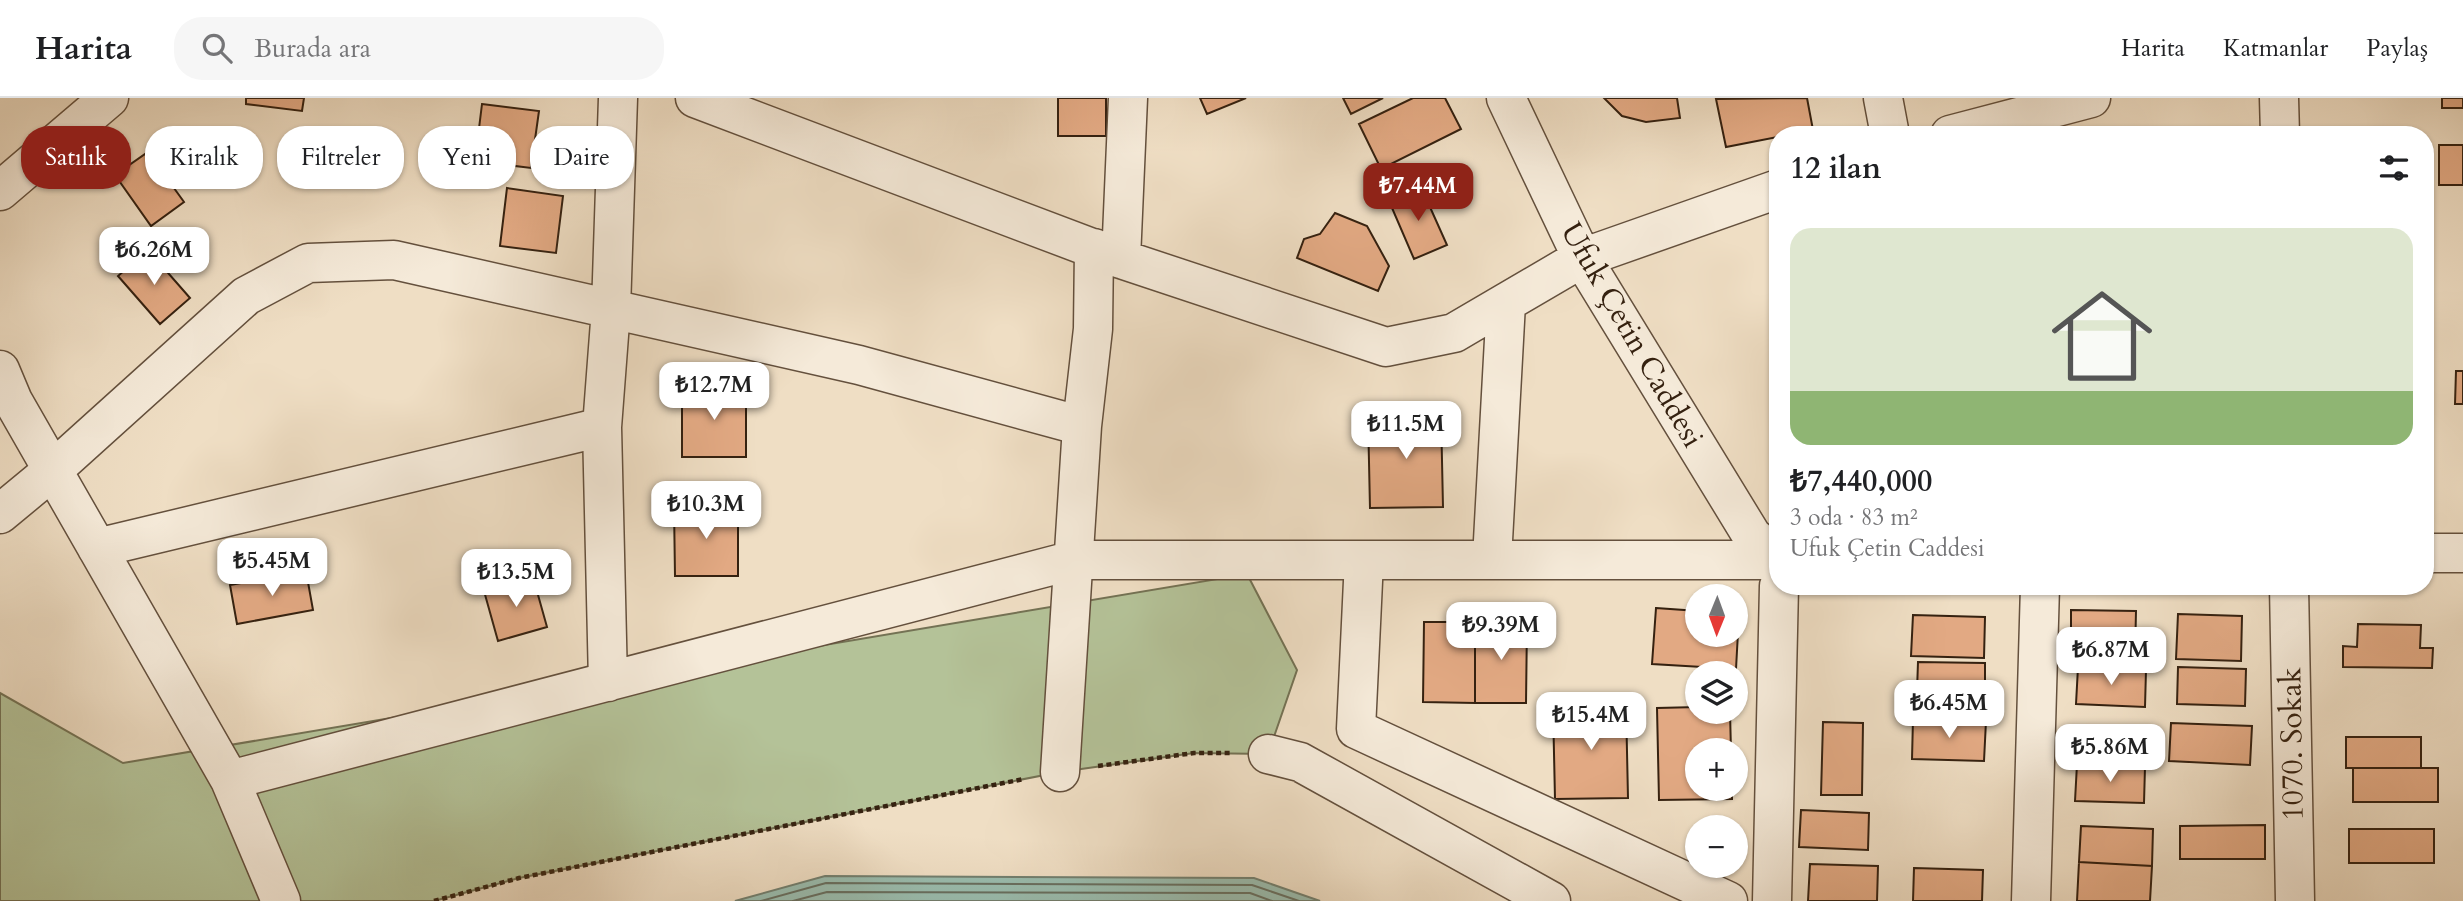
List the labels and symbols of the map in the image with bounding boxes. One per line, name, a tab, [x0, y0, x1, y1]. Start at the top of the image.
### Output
pin: ₺7.44M	[1361, 164, 1475, 223]
street label: Ufuk Çetin Caddesi	[1551, 215, 1713, 455]
pin: ₺6.26M	[97, 228, 211, 287]
pin: ₺12.7M	[657, 362, 771, 422]
pin: ₺11.5M	[1349, 402, 1463, 461]
pin: ₺10.3M	[649, 482, 763, 541]
pin: ₺5.45M	[215, 538, 329, 598]
pin: ₺13.5M	[459, 550, 573, 609]
north arrow	[1685, 584, 1748, 648]
pin: ₺9.39M	[1444, 602, 1558, 662]
pin: ₺6.87M	[2054, 628, 2168, 687]
street label: 1070. Sokak	[2270, 667, 2314, 821]
pin: ₺6.45M	[1892, 680, 2006, 740]
pin: ₺15.4M	[1534, 692, 1648, 752]
pin: ₺5.86M	[2053, 724, 2167, 784]

